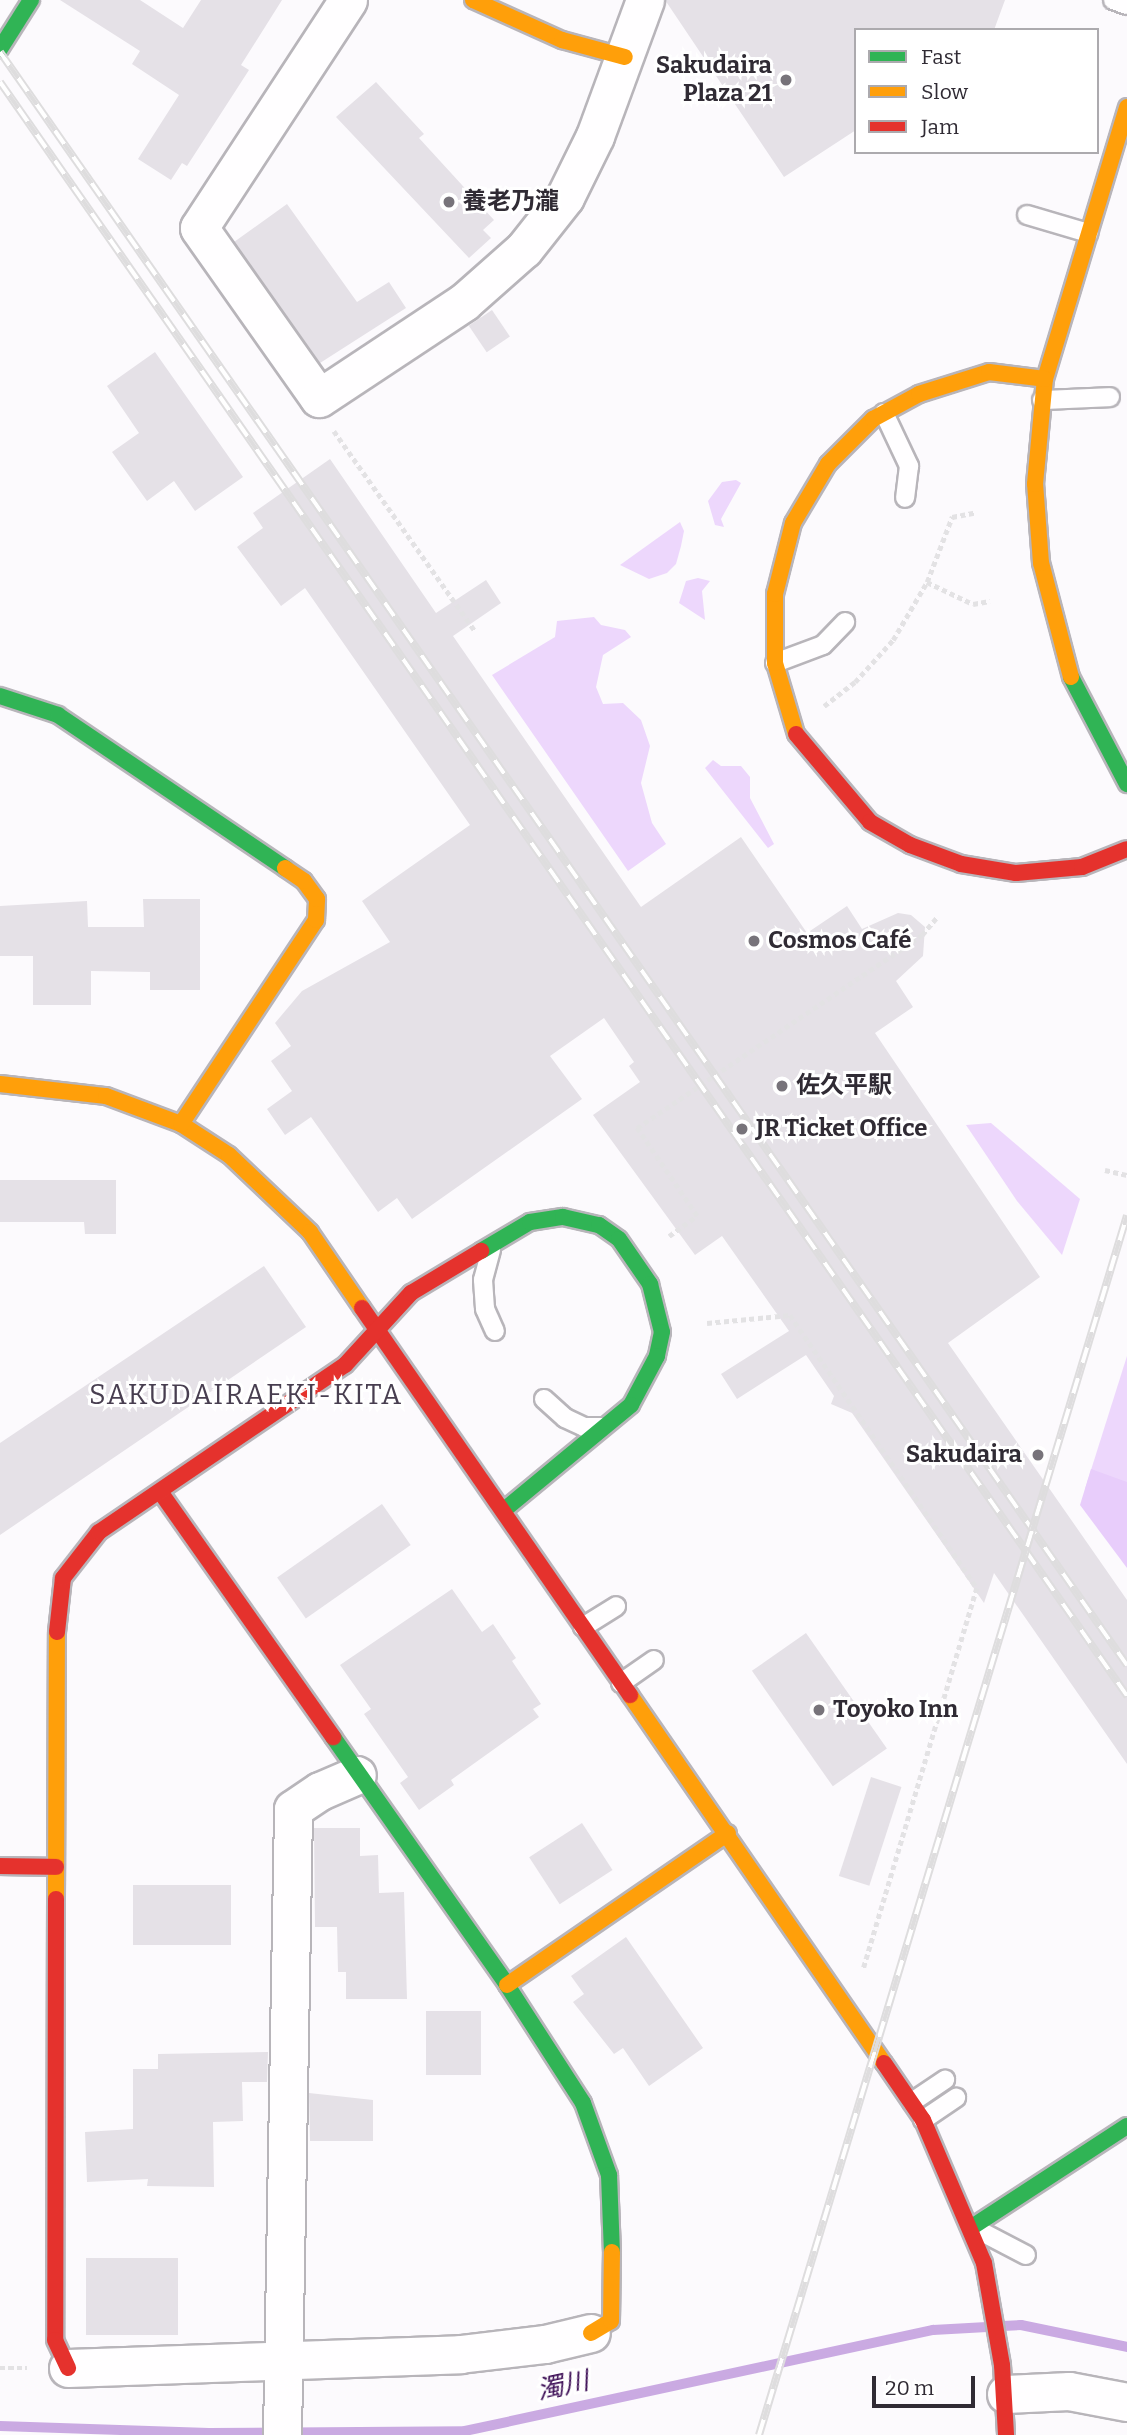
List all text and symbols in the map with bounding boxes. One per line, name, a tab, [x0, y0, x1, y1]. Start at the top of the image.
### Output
legend	[854, 28, 1099, 154]
text: Fast	[921, 44, 961, 70]
place label: Sakudaira Plaza 21	[656, 52, 772, 108]
marker: Sakudaira Plaza 21	[778, 72, 794, 88]
text: Slow	[921, 79, 968, 105]
text: Jam	[921, 114, 959, 140]
place label: 養老乃瀧	[463, 188, 559, 216]
marker: 養老乃瀧	[441, 194, 457, 210]
place label: Cosmos Café	[768, 927, 911, 955]
marker: Cosmos Café	[746, 933, 762, 949]
place label: 佐久平駅	[796, 1072, 892, 1100]
marker: 佐久平駅	[774, 1078, 790, 1094]
place label: JR Ticket Office	[756, 1115, 927, 1143]
marker: JR Ticket Office	[734, 1121, 750, 1137]
district label: SAKUDAIRAEKI-KITA	[91, 1378, 401, 1412]
place label: Sakudaira	[906, 1441, 1022, 1469]
marker: Sakudaira	[1028, 1445, 1048, 1465]
place label: Toyoko Inn	[833, 1696, 958, 1724]
marker: Toyoko Inn	[811, 1702, 827, 1718]
scale bar	[875, 2362, 978, 2406]
water label: 濁川	[534, 2365, 592, 2407]
text: 20 m	[885, 2375, 934, 2401]

